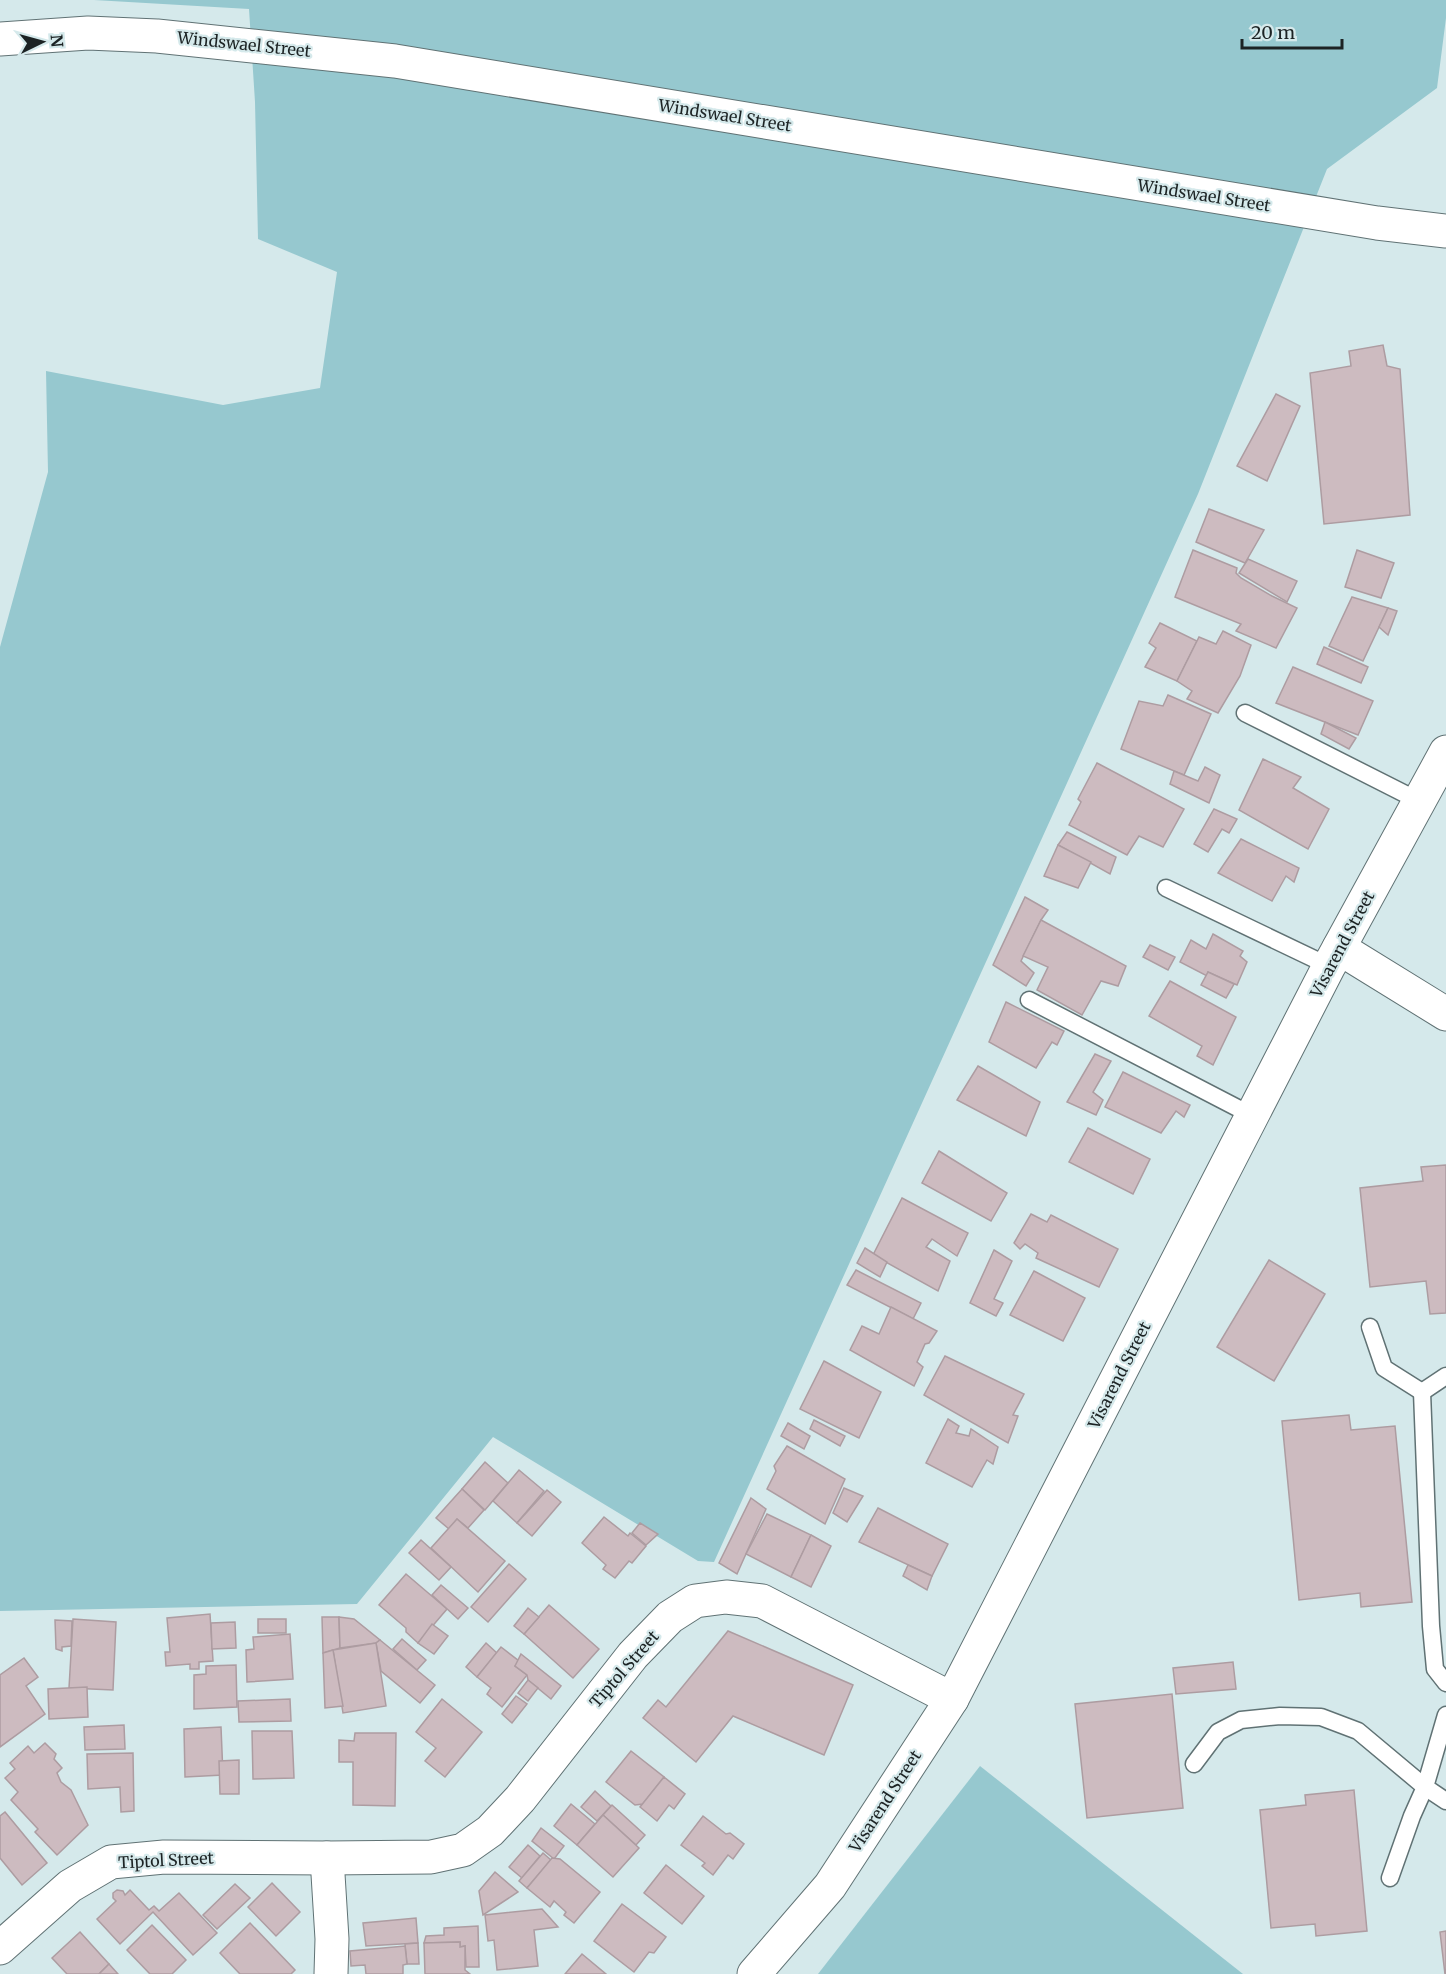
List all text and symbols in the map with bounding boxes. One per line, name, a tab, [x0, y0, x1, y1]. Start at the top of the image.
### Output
north arrow	[12, 12, 72, 72]
scale bar	[1242, 12, 1342, 50]
text: 20 m	[1251, 21, 1295, 44]
street label: Windswael Street	[175, 27, 313, 61]
text: N	[46, 34, 67, 48]
street label: Windswael Street	[656, 94, 794, 135]
street label: Windswael Street	[1135, 174, 1273, 215]
street label: Visarend Street	[1305, 887, 1379, 1001]
street label: Visarend Street	[1083, 1317, 1155, 1433]
street label: Tiptol Street	[585, 1626, 663, 1712]
street label: Visarend Street	[844, 1746, 926, 1857]
street label: Tiptol Street	[118, 1847, 215, 1872]

